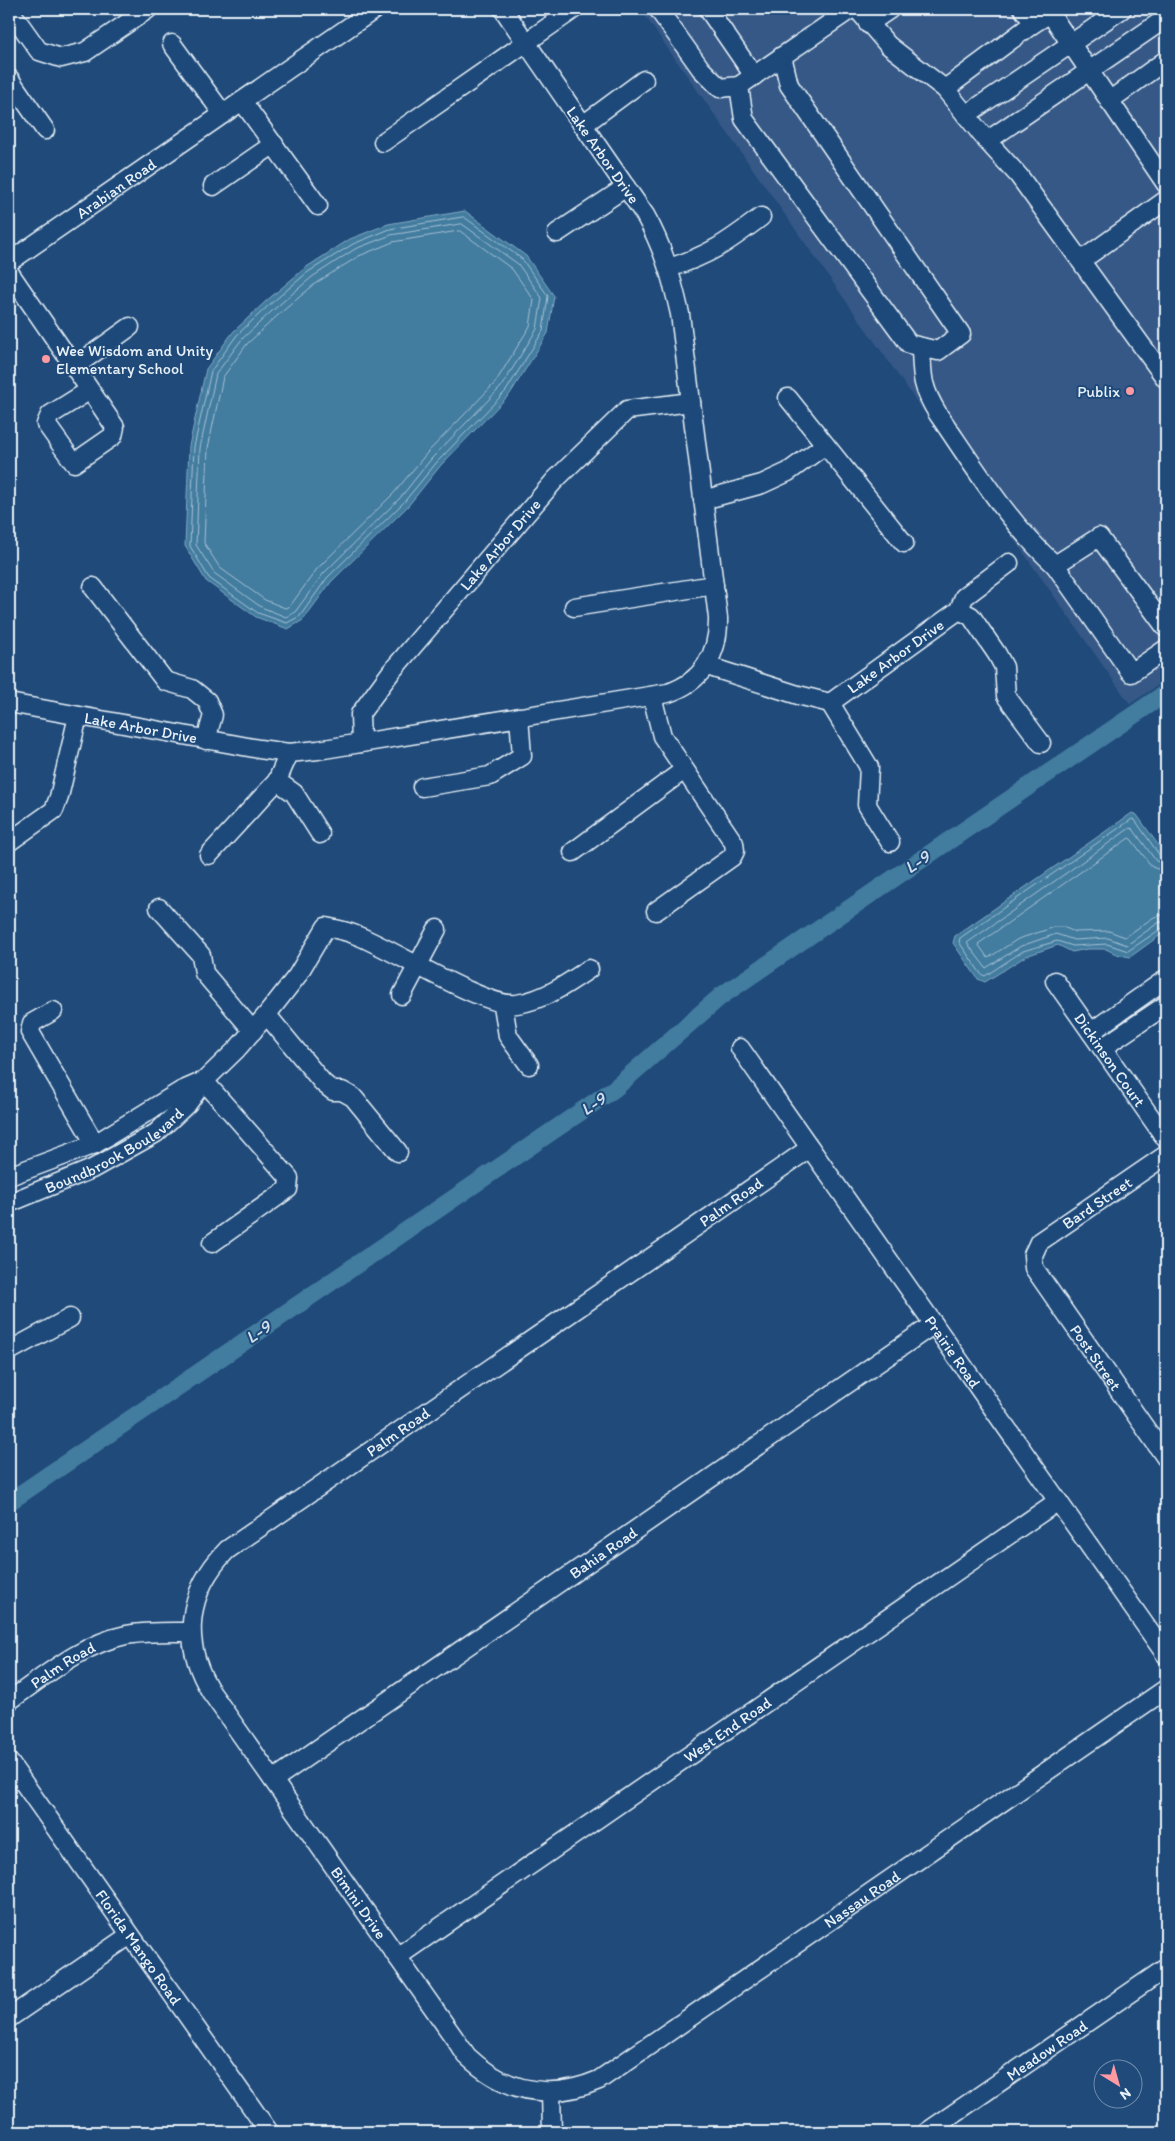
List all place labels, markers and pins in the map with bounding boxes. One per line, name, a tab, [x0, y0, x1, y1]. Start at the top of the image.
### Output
place label: Wee Wisdom and Unity Elementary School	[56, 341, 213, 378]
marker: Wee Wisdom and Unity Elementary School	[40, 353, 52, 365]
place label: Publix	[1077, 382, 1120, 401]
marker: Publix	[1124, 385, 1136, 397]

